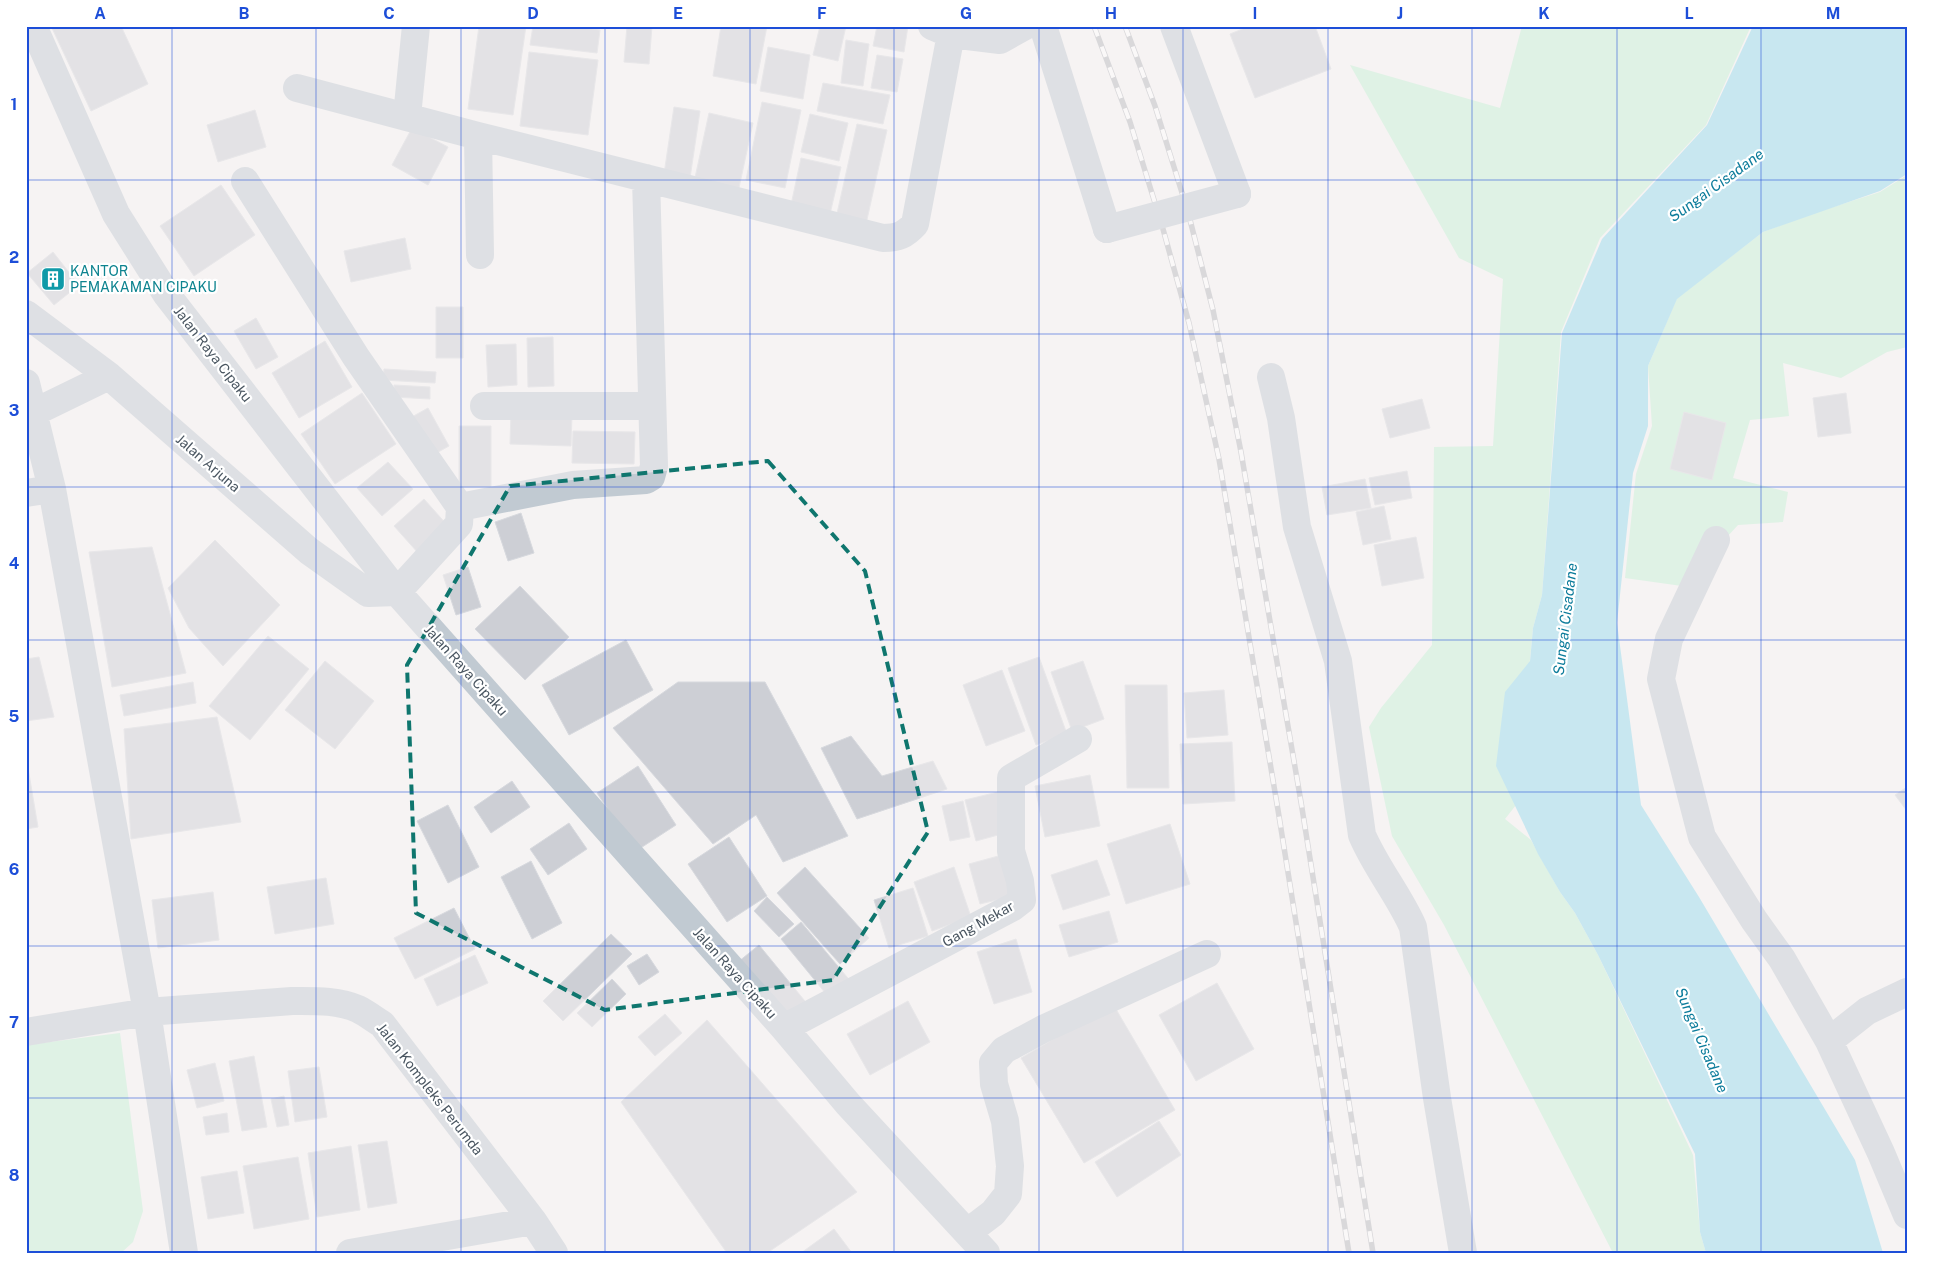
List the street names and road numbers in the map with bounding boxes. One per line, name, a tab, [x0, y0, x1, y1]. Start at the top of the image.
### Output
street label: Jalan Raya Cipaku	[171, 303, 255, 405]
street label: Jalan Arjuna	[173, 431, 243, 495]
street label: Jalan Raya Cipaku	[421, 621, 511, 719]
street label: Gang Mekar	[939, 898, 1017, 950]
street label: Jalan Raya Cipaku	[690, 924, 780, 1022]
street label: Jalan Kompleks Perumda	[374, 1020, 486, 1158]

